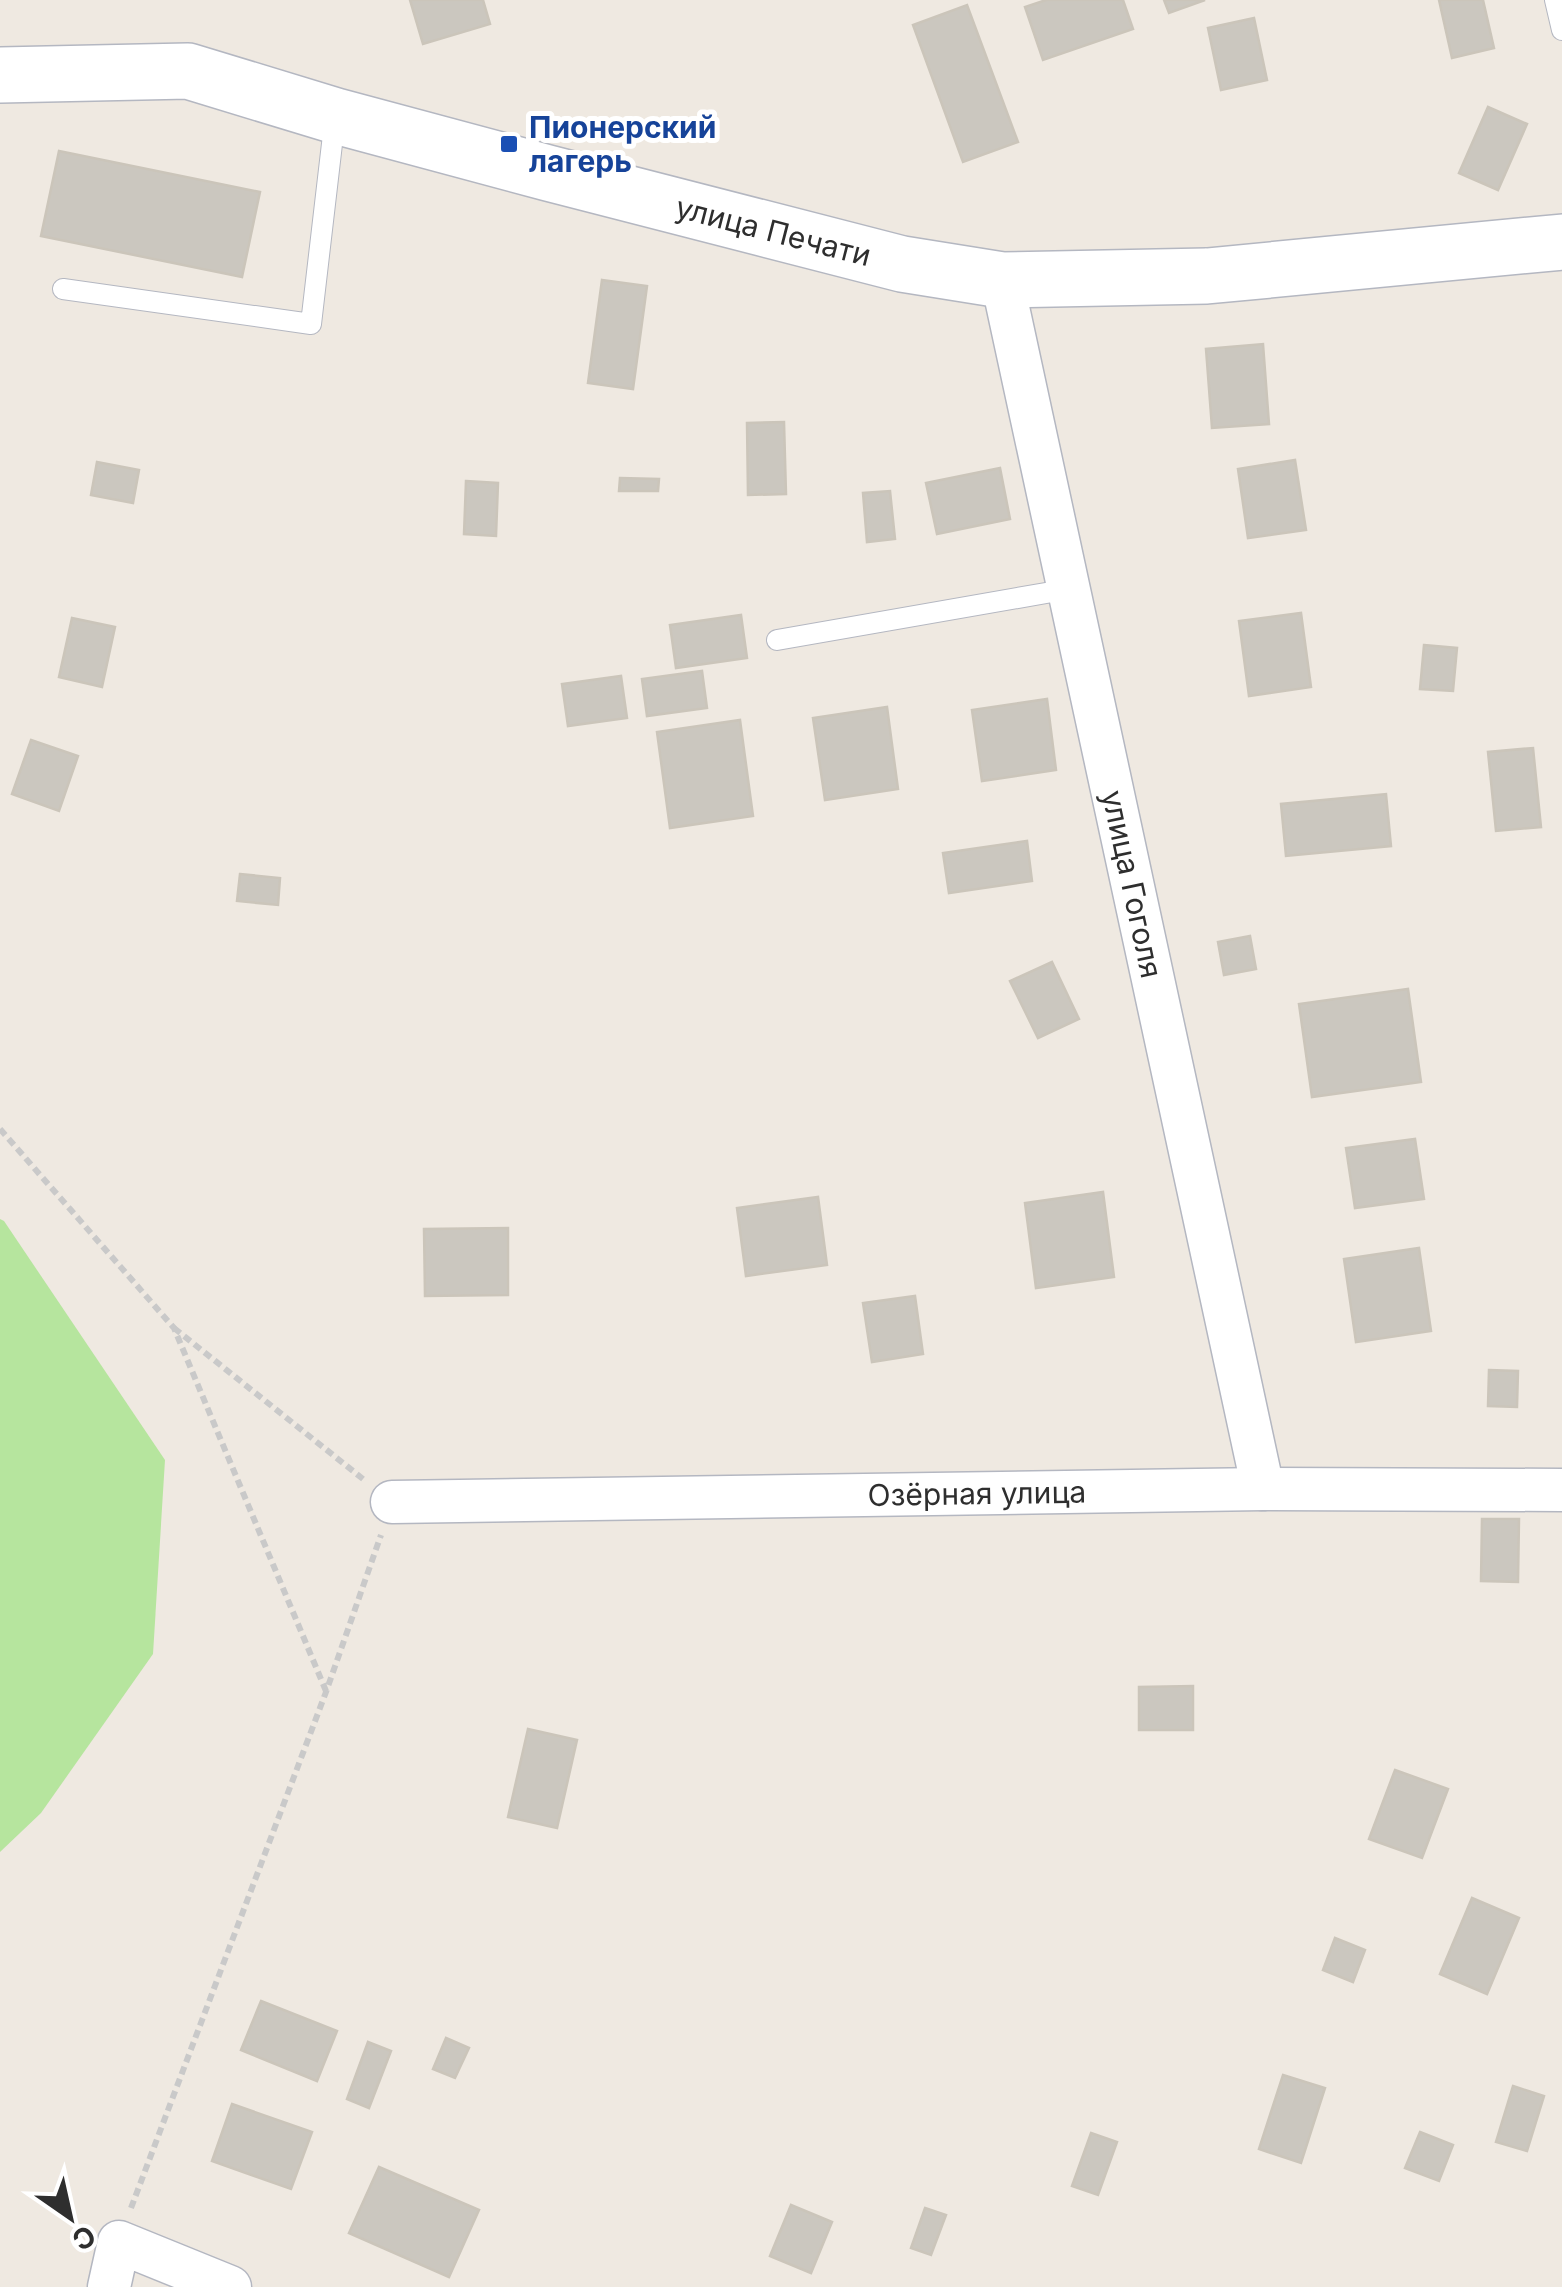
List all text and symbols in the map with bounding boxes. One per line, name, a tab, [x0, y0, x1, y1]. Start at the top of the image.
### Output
place label: Пионерский лагерь	[529, 109, 716, 179]
marker: Пионерский лагерь	[498, 133, 520, 155]
street label: улица Печати	[672, 189, 875, 273]
street label: улица Гоголя	[1095, 787, 1170, 981]
street label: Озёрная улица	[867, 1474, 1087, 1513]
north arrow	[20, 2167, 120, 2267]
text: С	[66, 2218, 102, 2258]

